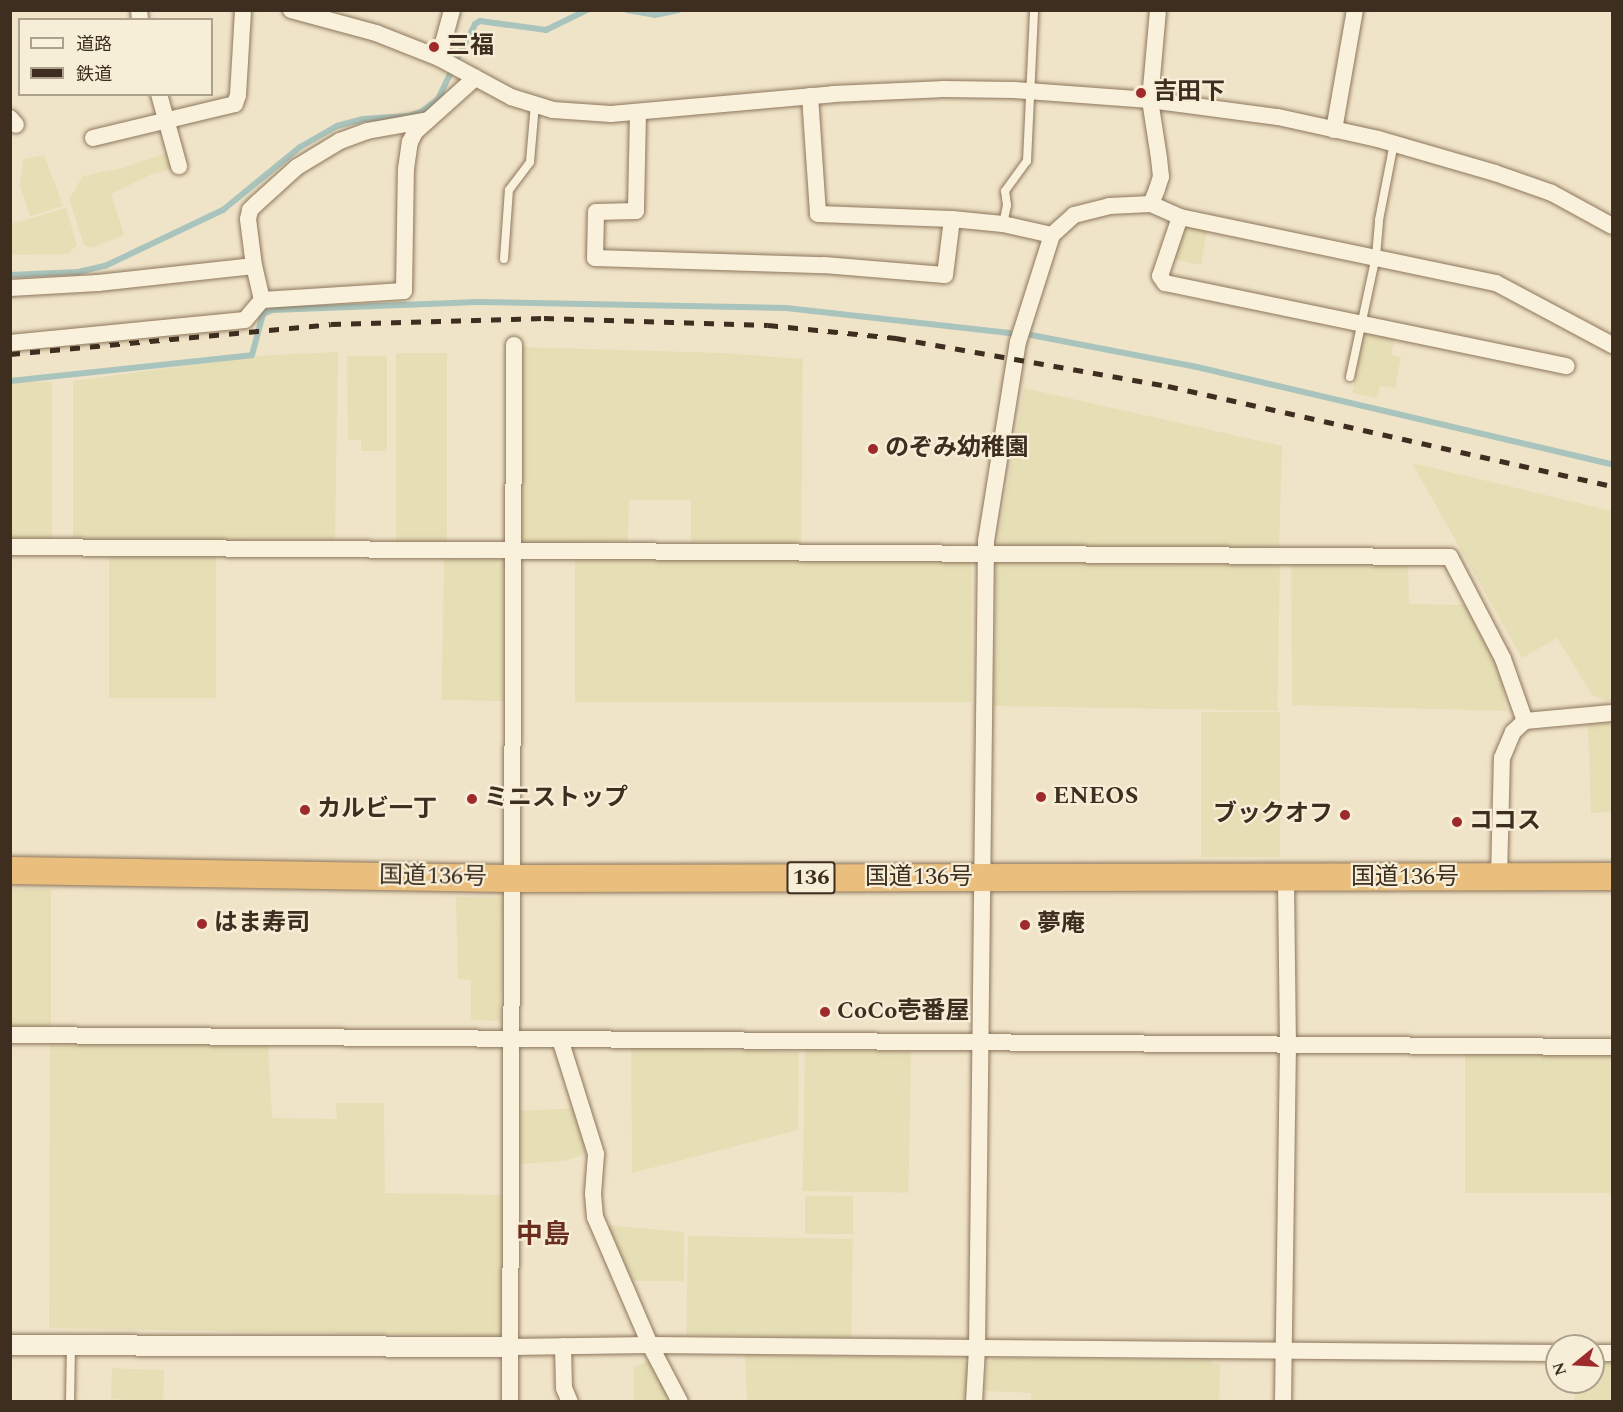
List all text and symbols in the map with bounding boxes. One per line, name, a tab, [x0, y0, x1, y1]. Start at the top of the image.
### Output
legend	[18, 18, 213, 96]
text: 道路	[76, 31, 112, 58]
place label: 三福	[446, 33, 494, 61]
marker: 三福	[427, 40, 441, 54]
text: 鉄道	[76, 61, 112, 88]
place label: 吉田下	[1153, 79, 1225, 107]
marker: 吉田下	[1134, 86, 1148, 100]
place label: のぞみ幼稚園	[885, 435, 1029, 463]
marker: のぞみ幼稚園	[866, 442, 880, 456]
place label: ENEOS	[1053, 783, 1138, 811]
place label: ミニストップ	[484, 785, 628, 813]
marker: ENEOS	[1034, 790, 1048, 804]
marker: ミニストップ	[465, 792, 479, 806]
place label: カルビ一丁	[317, 796, 437, 824]
place label: ブックオフ	[1213, 801, 1333, 829]
marker: カルビ一丁	[298, 803, 312, 817]
marker: ブックオフ	[1338, 808, 1352, 822]
place label: ココス	[1469, 808, 1541, 836]
marker: ココス	[1450, 815, 1464, 829]
road number: 136	[786, 859, 836, 897]
street label: 国道136号	[379, 862, 487, 892]
street label: 国道136号	[865, 864, 973, 892]
street label: 国道136号	[1351, 864, 1459, 892]
place label: はま寿司	[214, 910, 310, 938]
place label: 夢庵	[1037, 911, 1085, 939]
marker: はま寿司	[195, 917, 209, 931]
marker: 夢庵	[1018, 918, 1032, 932]
place label: CoCo壱番屋	[837, 998, 969, 1026]
marker: CoCo壱番屋	[818, 1005, 832, 1019]
district label: 中島	[516, 1220, 570, 1252]
north arrow	[1545, 1334, 1605, 1394]
text: N	[1546, 1359, 1573, 1379]

